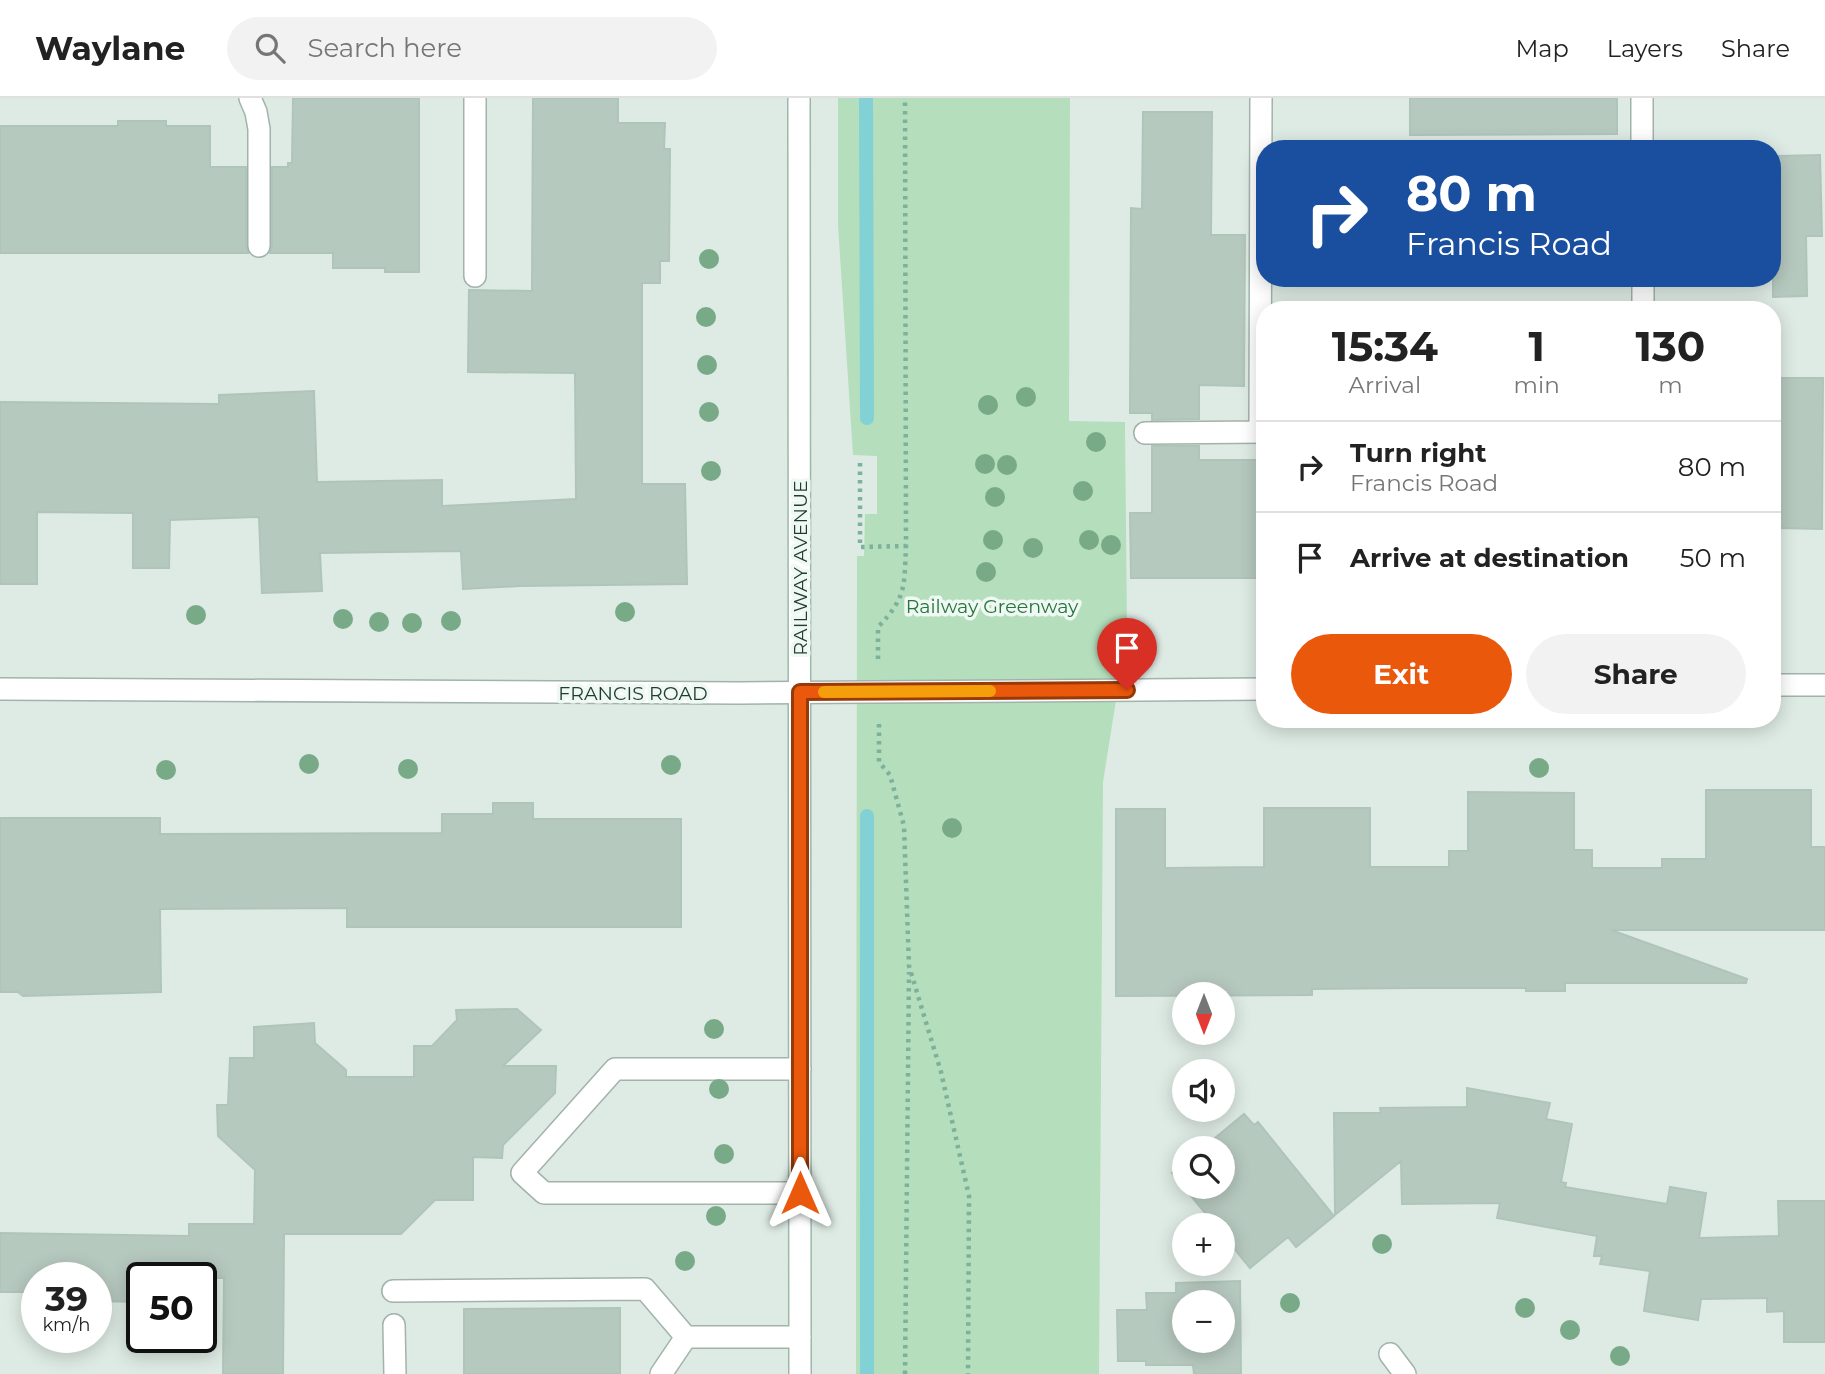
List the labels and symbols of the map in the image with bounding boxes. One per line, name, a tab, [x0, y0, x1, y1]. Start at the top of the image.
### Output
street label: RAILWAY AVENUE	[789, 480, 812, 656]
park label: Railway Greenway	[906, 595, 1079, 618]
pin	[1097, 618, 1157, 690]
street label: FRANCIS ROAD	[558, 682, 708, 705]
north arrow	[1172, 982, 1236, 1045]
position arrow	[763, 1156, 837, 1230]
speed limit sign: 50	[126, 1262, 217, 1353]

